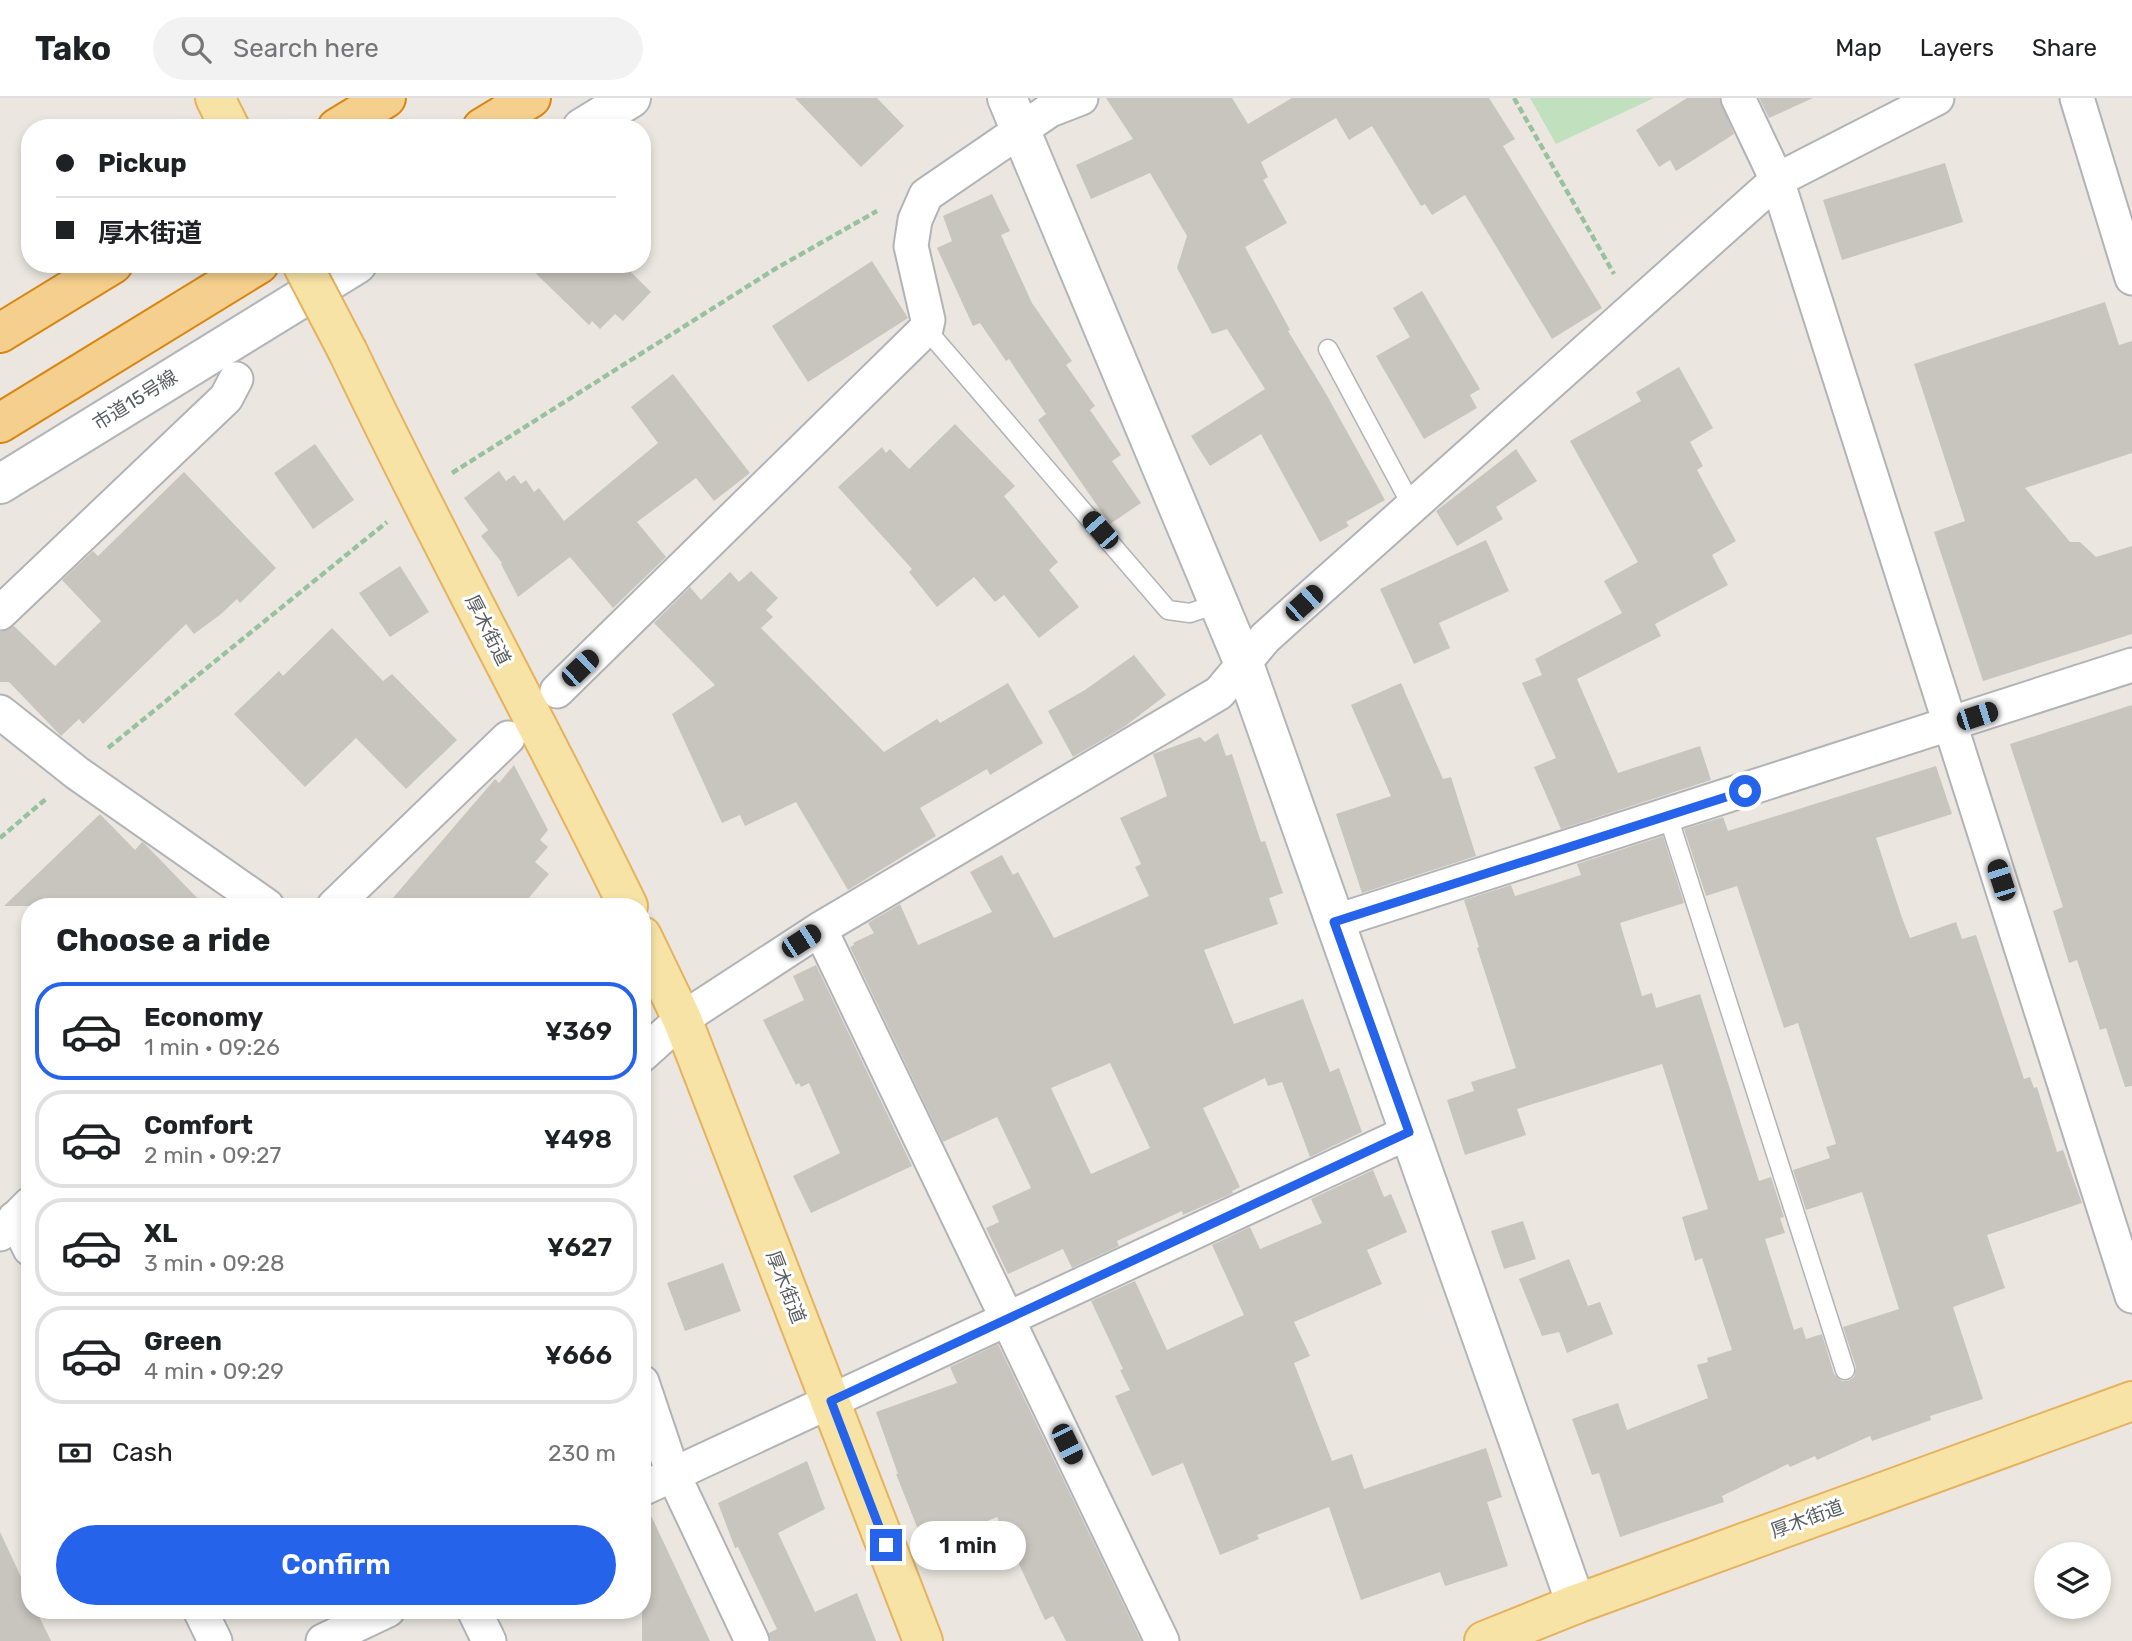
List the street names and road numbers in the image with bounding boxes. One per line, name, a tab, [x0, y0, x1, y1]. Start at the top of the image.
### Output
street label: 市道15号線	[88, 365, 182, 435]
street label: 厚木街道	[460, 591, 516, 669]
street label: 厚木街道	[762, 1247, 810, 1327]
street label: 厚木街道	[1767, 1495, 1847, 1543]

